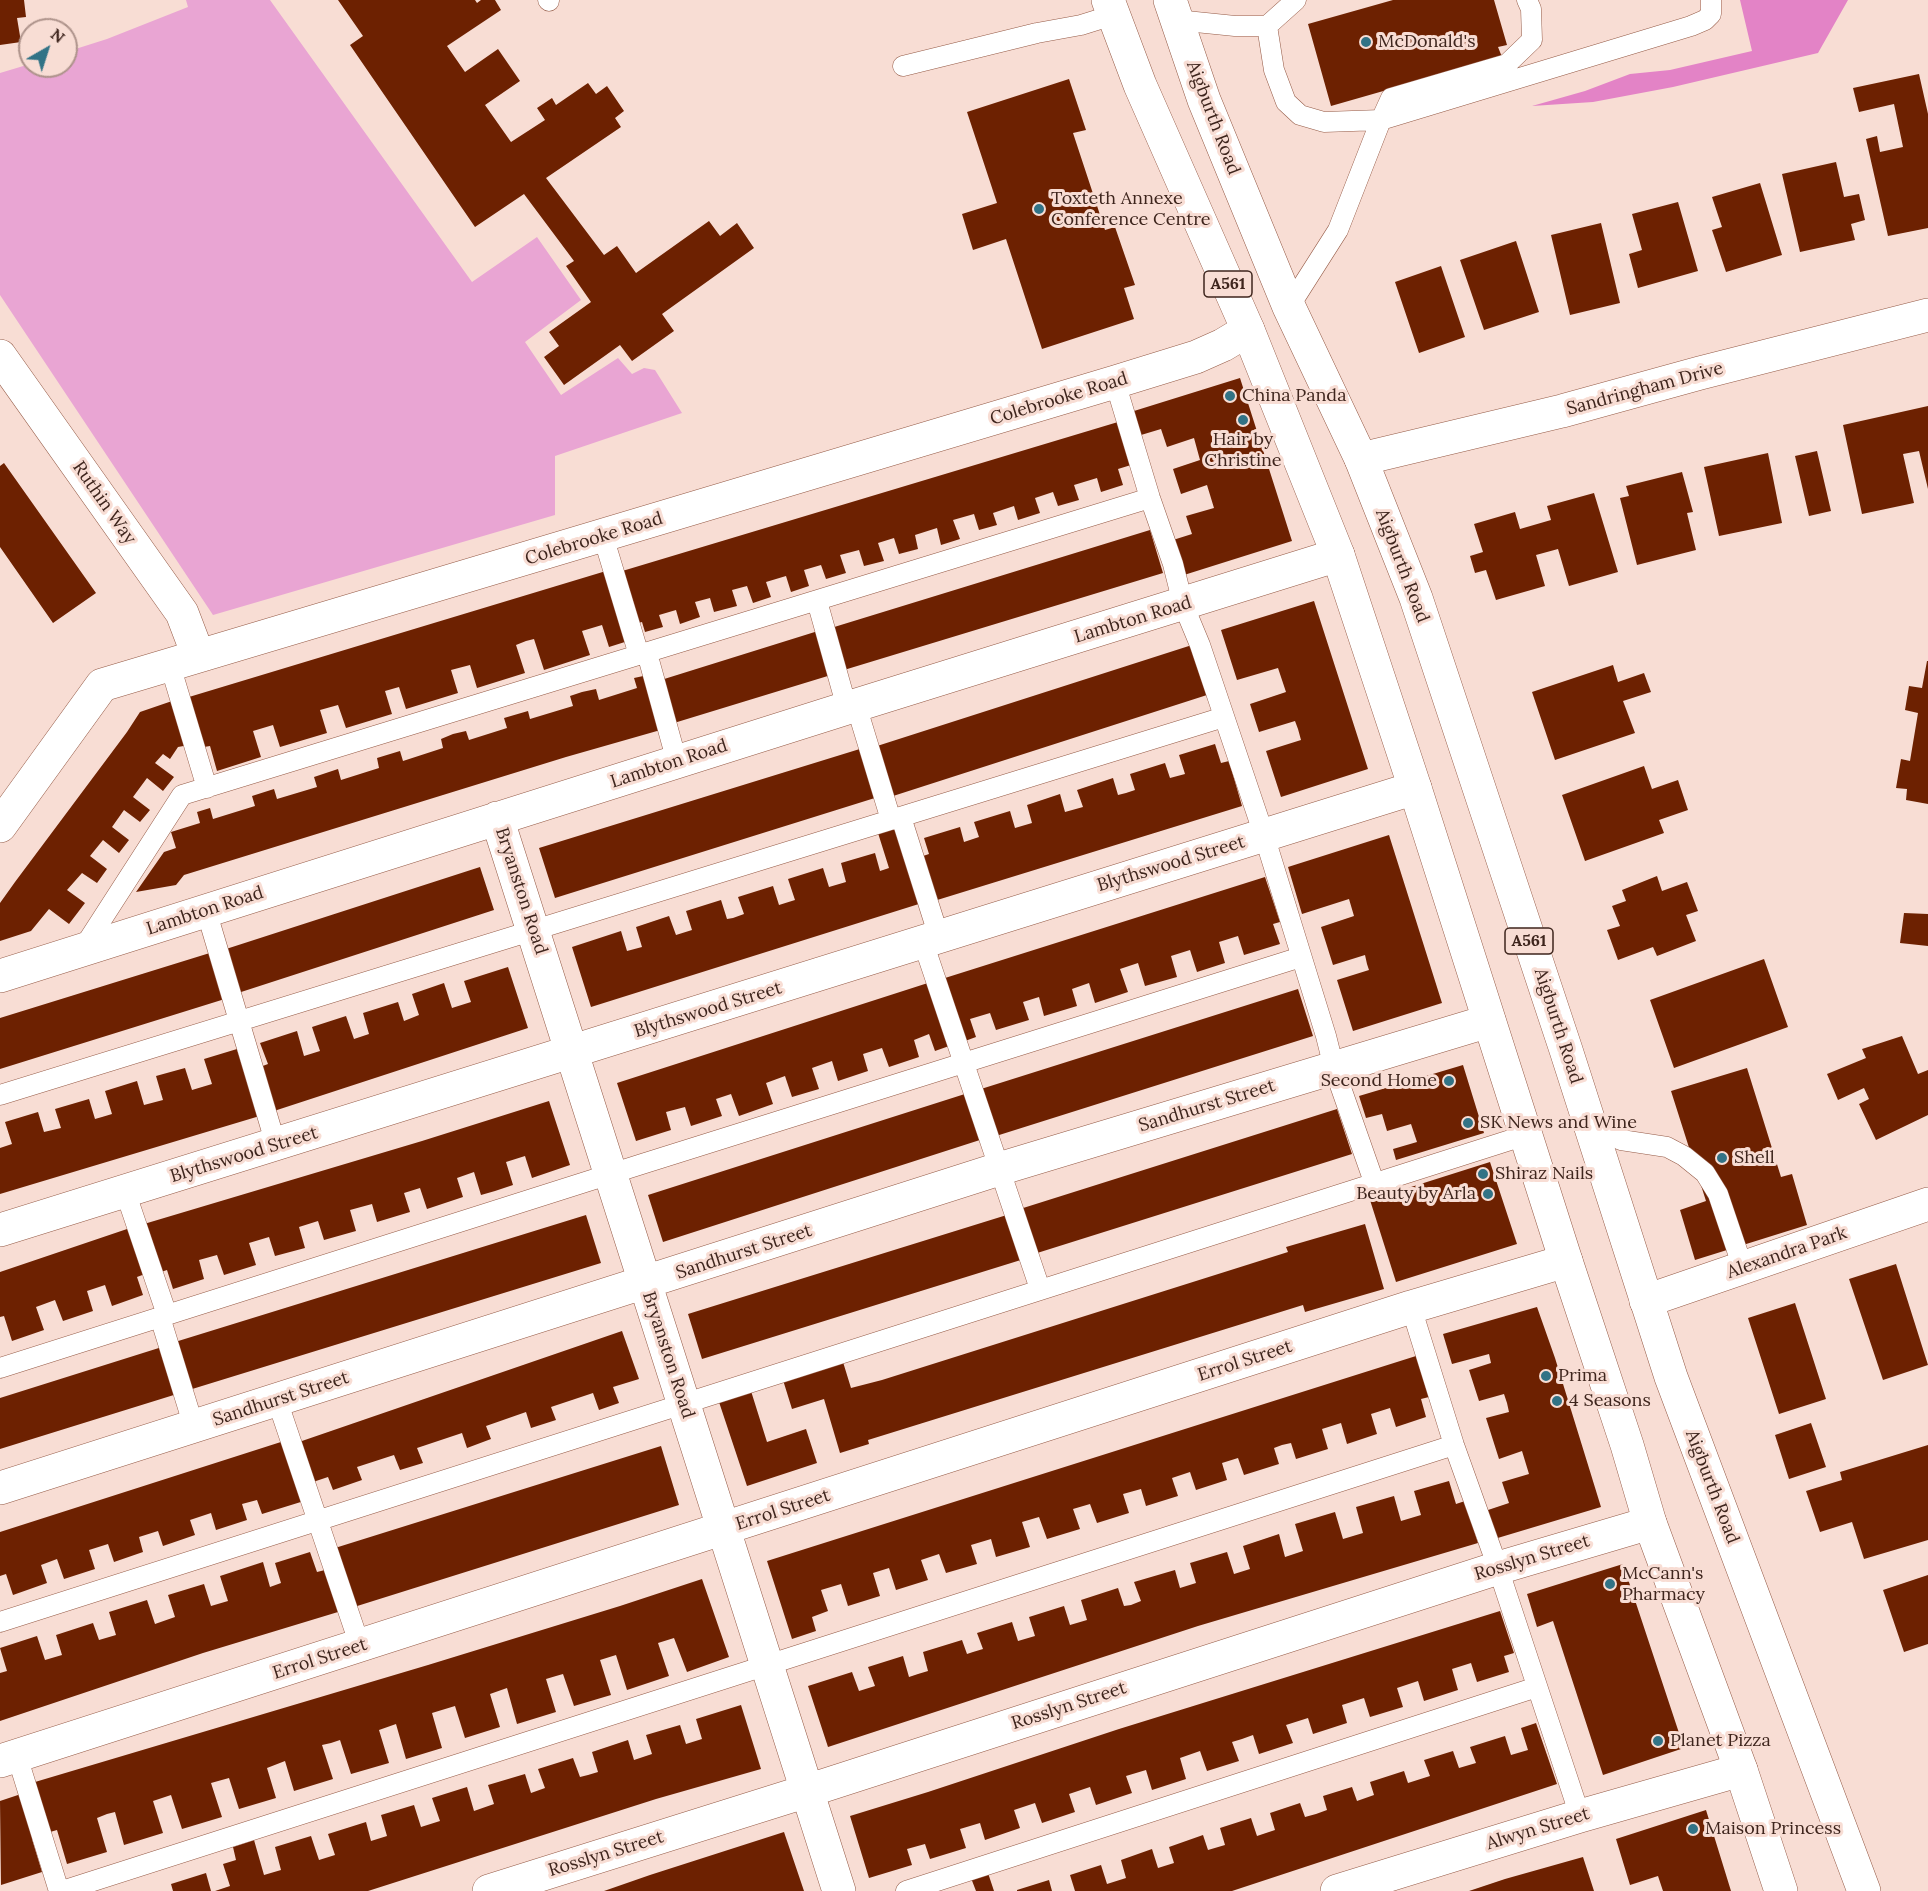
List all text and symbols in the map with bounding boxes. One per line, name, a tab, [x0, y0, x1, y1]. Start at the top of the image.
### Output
north arrow	[18, 18, 78, 78]
text: N	[47, 24, 69, 47]
place label: McDonald's	[1378, 31, 1476, 53]
marker: McDonald's	[1359, 35, 1373, 49]
street label: Aigburth Road	[1181, 58, 1245, 178]
place label: Toxteth Annexe Conference Centre	[1051, 188, 1211, 230]
marker: Toxteth Annexe Conference Centre	[1032, 202, 1046, 216]
road number: A561	[1204, 271, 1252, 297]
street label: Sandringham Drive	[1564, 358, 1726, 420]
street label: Colebrooke Road	[988, 368, 1130, 430]
place label: China Panda	[1242, 385, 1346, 407]
marker: China Panda	[1223, 389, 1237, 403]
marker: Hair by Christine	[1236, 413, 1250, 427]
place label: Hair by Christine	[1204, 429, 1282, 472]
street label: Ruthin Way	[68, 457, 140, 549]
street label: Aigburth Road	[1370, 506, 1434, 626]
street label: Colebrooke Road	[523, 508, 665, 570]
street label: Lambton Road	[1072, 592, 1194, 648]
street label: Lambton Road	[608, 735, 730, 793]
street label: Bryanston Road	[490, 825, 552, 957]
street label: Blythswood Street	[1095, 831, 1247, 897]
street label: Lambton Road	[144, 882, 266, 940]
road number: A561	[1505, 928, 1553, 954]
street label: Aigburth Road	[1529, 966, 1587, 1086]
street label: Blythswood Street	[632, 977, 784, 1043]
place label: Second Home	[1321, 1070, 1437, 1092]
marker: Second Home	[1442, 1074, 1456, 1088]
street label: Sandhurst Street	[1136, 1075, 1278, 1137]
place label: SK News and Wine	[1480, 1112, 1637, 1134]
marker: SK News and Wine	[1461, 1116, 1475, 1130]
street label: Blythswood Street	[168, 1122, 320, 1188]
place label: Shell	[1734, 1147, 1775, 1169]
marker: Shell	[1715, 1151, 1729, 1165]
place label: Shiraz Nails	[1495, 1163, 1593, 1185]
marker: Shiraz Nails	[1476, 1167, 1490, 1181]
place label: Beauty by Arla	[1356, 1183, 1476, 1205]
marker: Beauty by Arla	[1481, 1187, 1495, 1201]
street label: Sandhurst Street	[673, 1220, 815, 1284]
street label: Alexandra Park	[1724, 1222, 1850, 1284]
street label: Bryanston Road	[637, 1289, 699, 1421]
street label: Errol Street	[1195, 1336, 1295, 1386]
place label: Prima	[1558, 1365, 1607, 1387]
street label: Sandhurst Street	[210, 1367, 352, 1431]
marker: Prima	[1539, 1369, 1553, 1383]
place label: 4 Seasons	[1569, 1390, 1651, 1412]
marker: 4 Seasons	[1550, 1394, 1564, 1408]
street label: Aigburth Road	[1680, 1427, 1744, 1547]
street label: Errol Street	[733, 1485, 833, 1535]
street label: Rosslyn Street	[1472, 1530, 1592, 1586]
place label: McCann's Pharmacy	[1622, 1563, 1705, 1606]
marker: McCann's Pharmacy	[1603, 1577, 1617, 1591]
street label: Errol Street	[270, 1634, 370, 1684]
street label: Rosslyn Street	[1009, 1677, 1129, 1735]
place label: Planet Pizza	[1670, 1730, 1771, 1752]
marker: Planet Pizza	[1651, 1734, 1665, 1748]
street label: Alwyn Street	[1484, 1803, 1592, 1855]
place label: Maison Princess	[1705, 1818, 1841, 1840]
marker: Maison Princess	[1686, 1822, 1700, 1836]
street label: Rosslyn Street	[546, 1826, 666, 1882]

